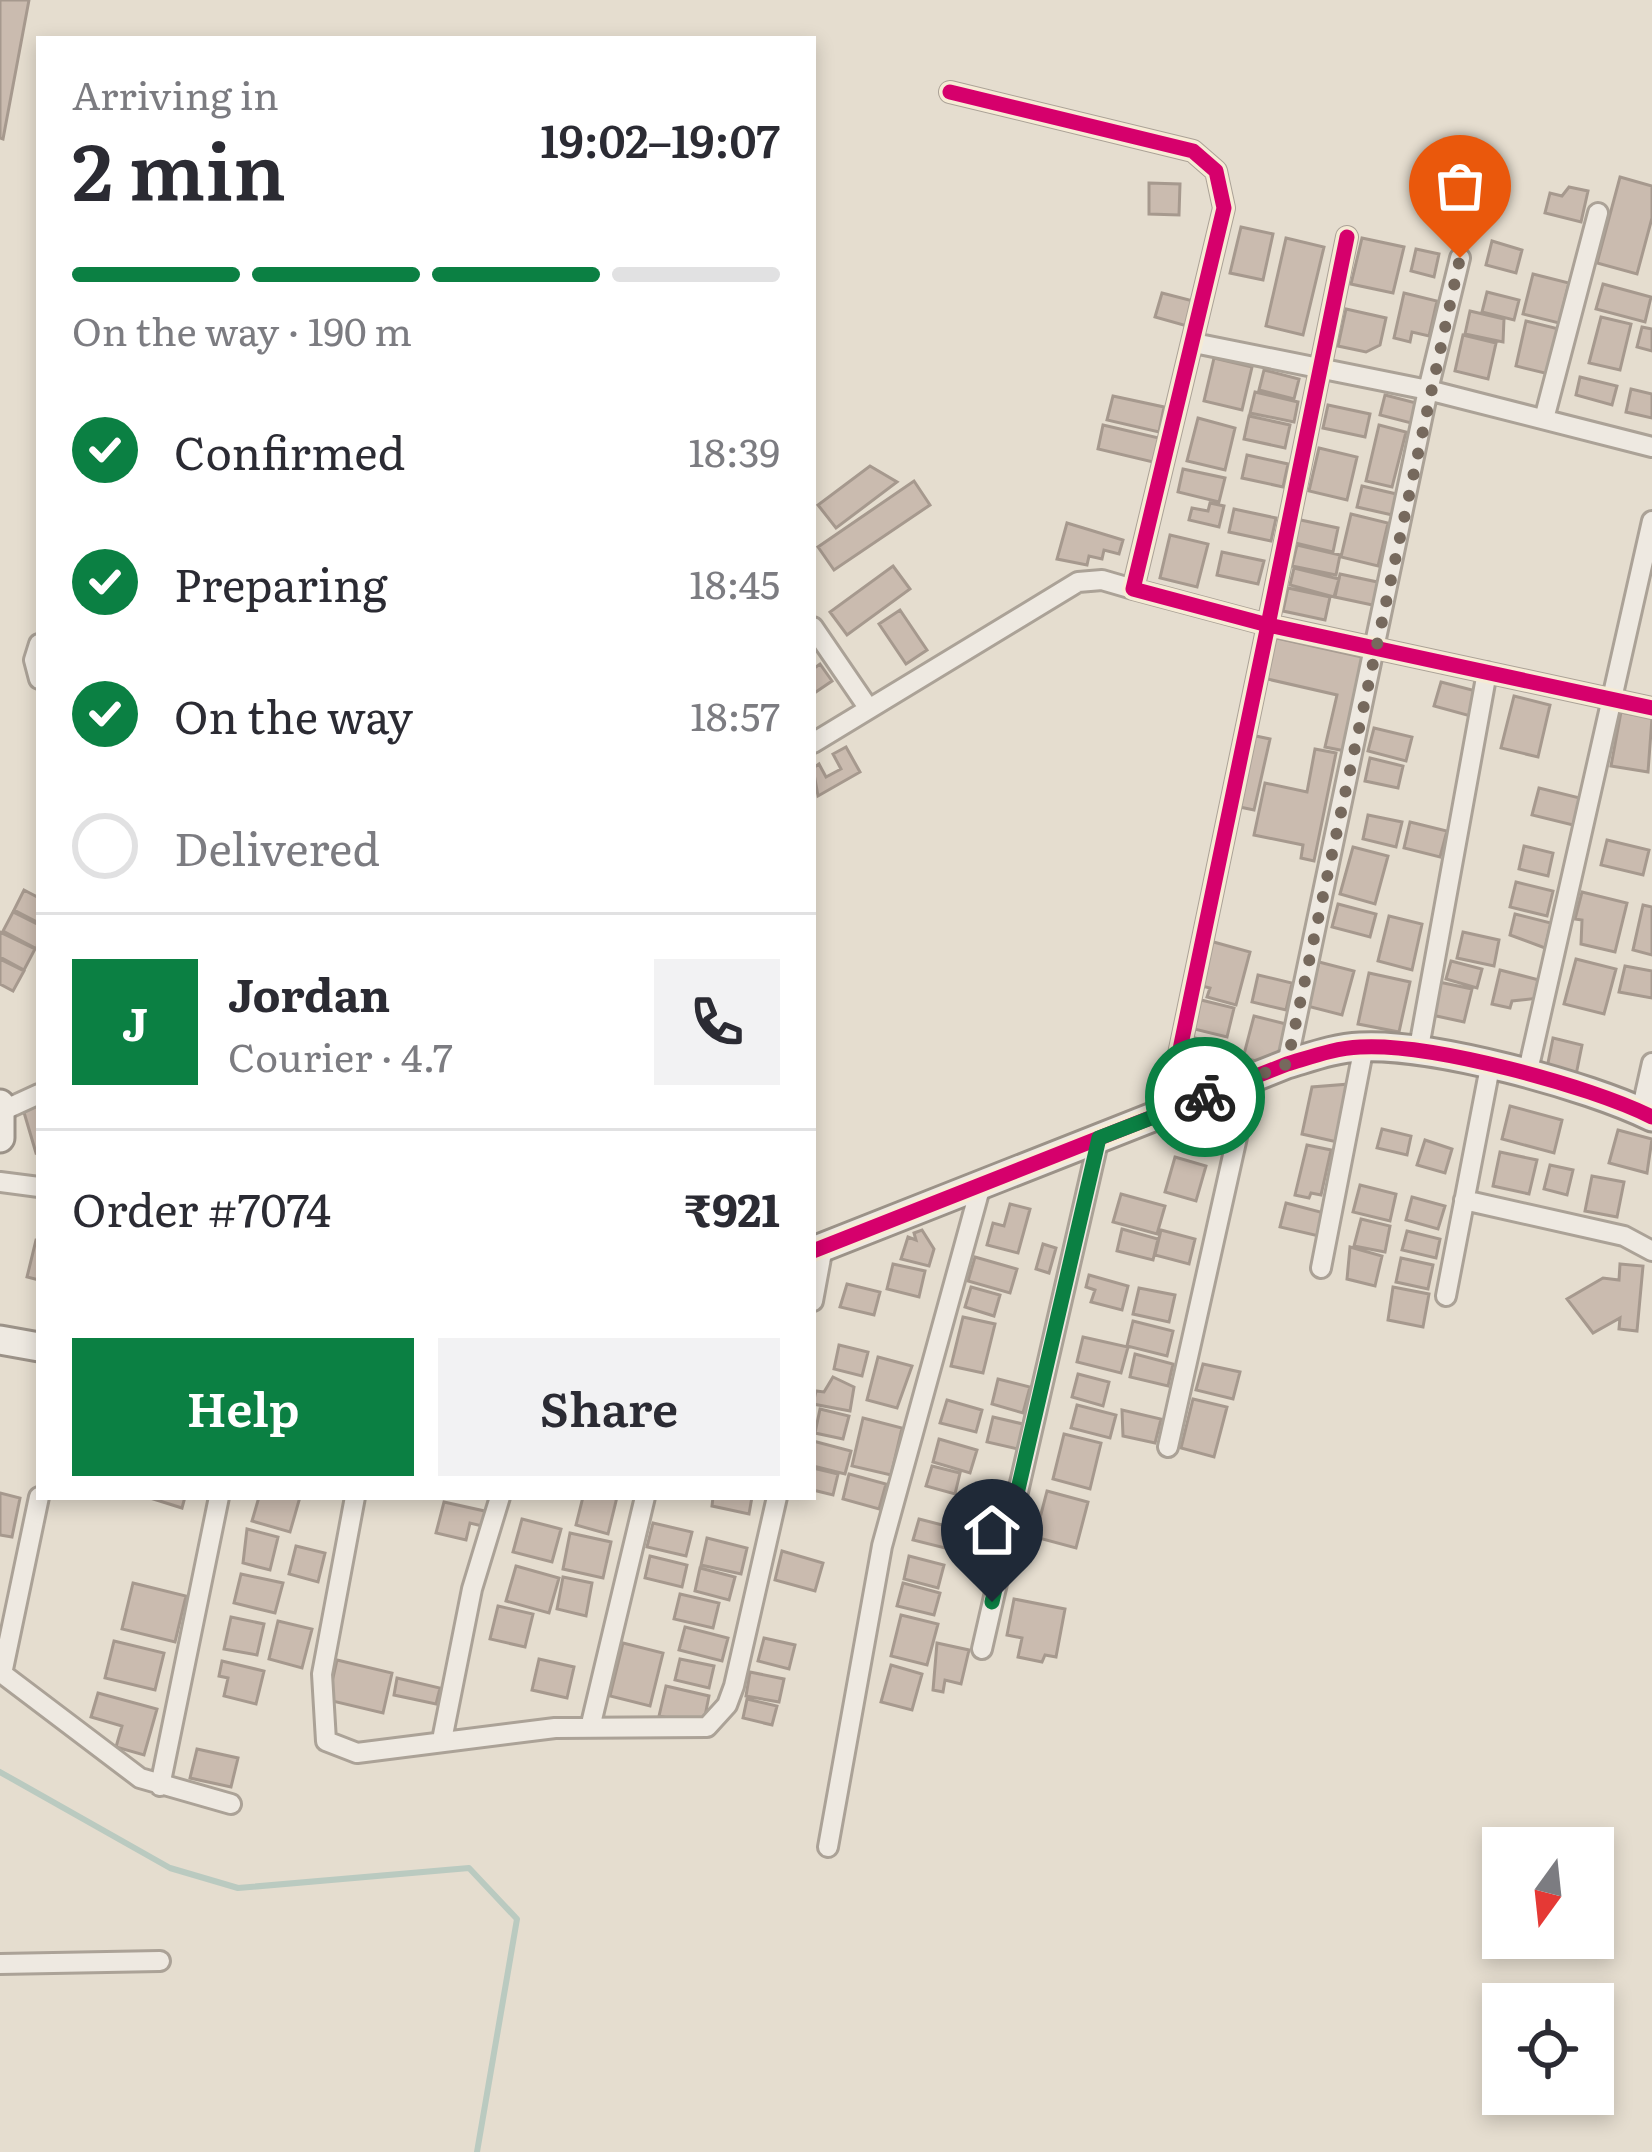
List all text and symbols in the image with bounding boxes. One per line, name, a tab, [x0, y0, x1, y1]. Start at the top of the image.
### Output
text: Arriving in	[72, 64, 279, 122]
text: 19:02–19:07	[540, 105, 780, 172]
text: 2 min	[72, 109, 286, 225]
pin	[1409, 135, 1511, 258]
icon: bag	[1427, 153, 1493, 219]
text: On the way · 190 m	[72, 300, 412, 358]
icon: check	[72, 417, 138, 483]
text: Confirmed	[174, 417, 405, 484]
text: 18:39	[689, 421, 780, 479]
icon: check	[72, 549, 138, 615]
text: Preparing	[174, 549, 388, 616]
text: 18:45	[689, 553, 780, 611]
icon: check	[72, 681, 138, 747]
text: On the way	[174, 681, 413, 748]
text: 18:57	[690, 685, 780, 743]
text: Delivered	[174, 813, 380, 880]
text: Jordan	[228, 959, 390, 1026]
button: phone	[654, 959, 780, 1085]
text: J	[122, 988, 148, 1055]
text: Courier · 4.7	[228, 1026, 453, 1084]
courier	[1145, 1037, 1265, 1157]
icon: bike	[1172, 1064, 1238, 1130]
text: Order #7074	[72, 1174, 331, 1241]
text: ₹921	[684, 1174, 780, 1241]
button: Help	[72, 1338, 414, 1476]
button: Share	[438, 1338, 780, 1476]
pin	[941, 1479, 1043, 1602]
icon: home	[959, 1497, 1025, 1563]
north arrow	[1482, 1827, 1614, 1959]
map controls	[1482, 1827, 1614, 2115]
button: locate	[1482, 1983, 1614, 2115]

